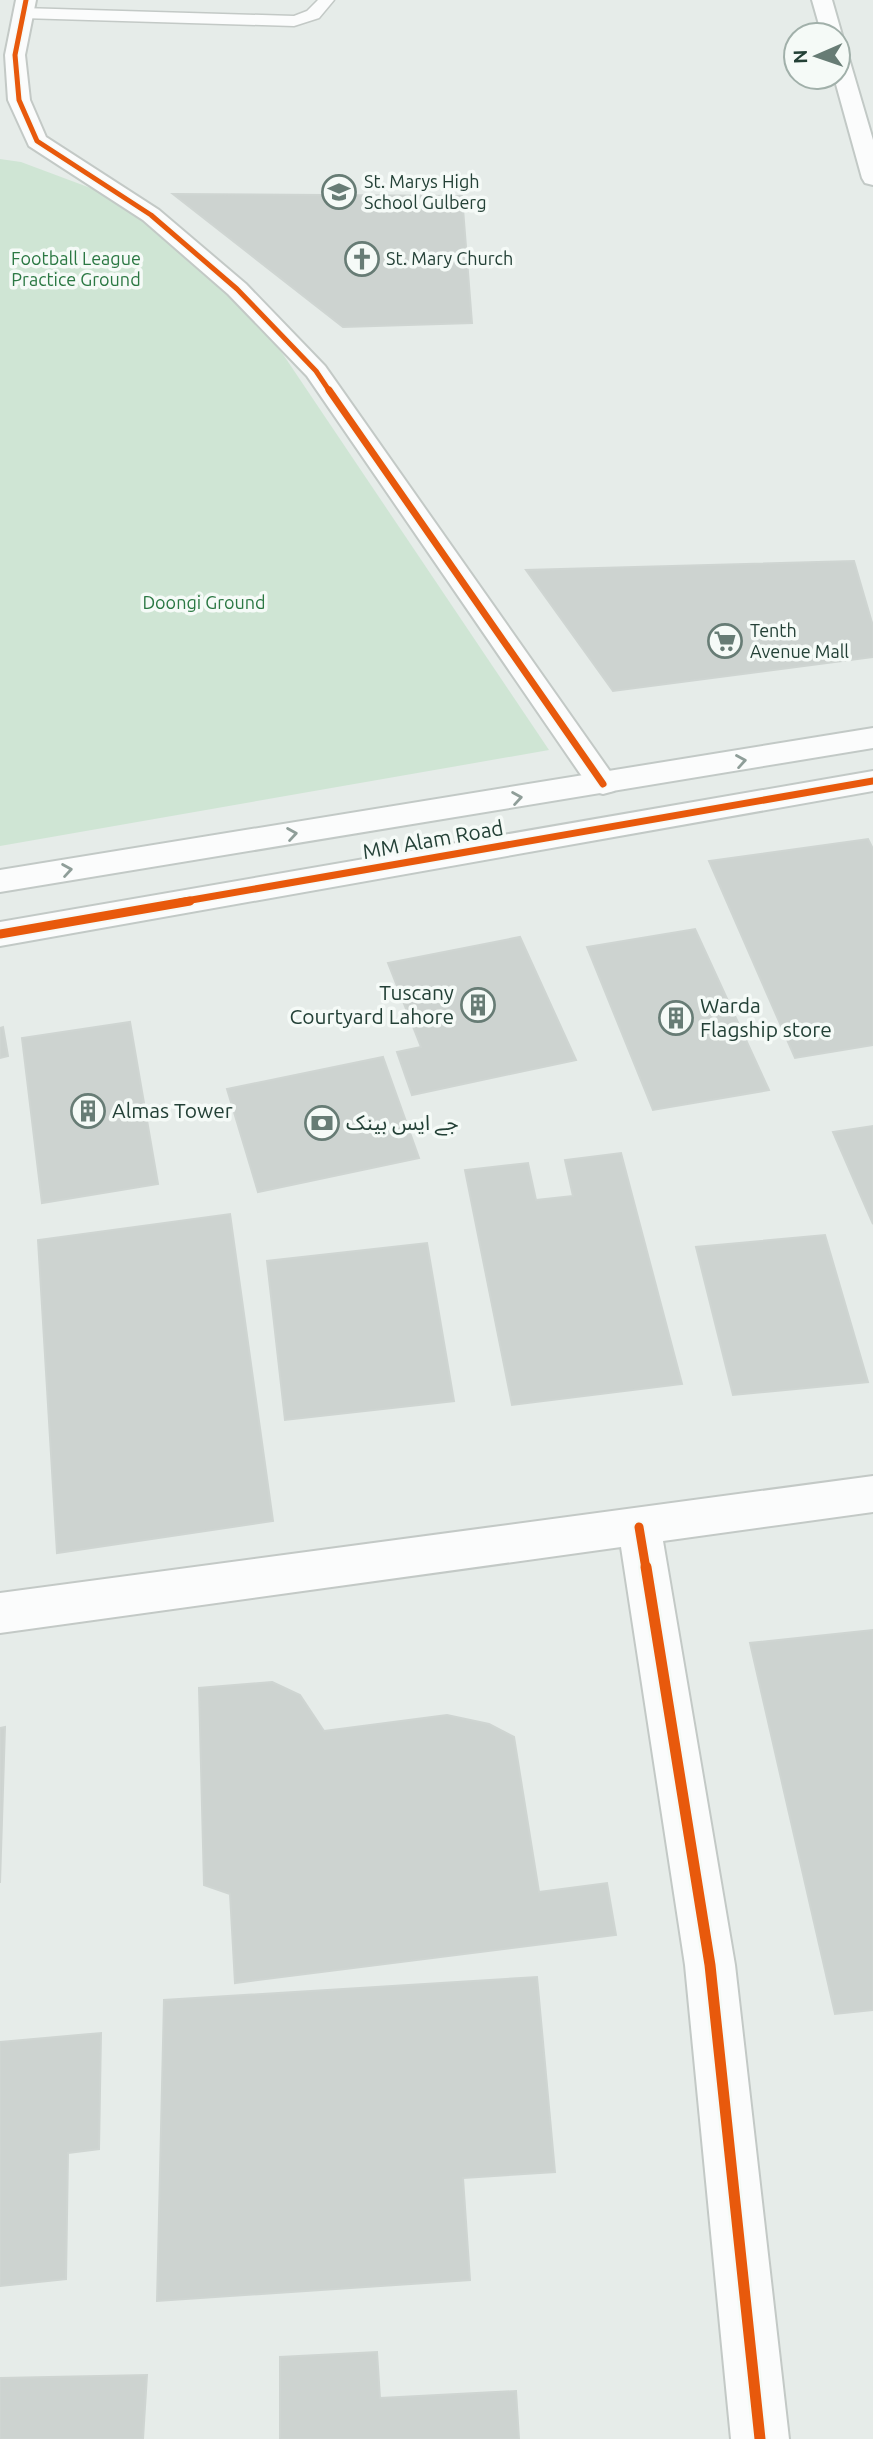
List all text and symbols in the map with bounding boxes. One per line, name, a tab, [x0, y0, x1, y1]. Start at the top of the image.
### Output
north arrow	[782, 21, 852, 91]
text: N	[789, 49, 811, 64]
place label: St. Marys High School Gulberg	[364, 171, 487, 212]
school or university icon: St. Marys High School Gulberg	[320, 173, 358, 211]
church icon: St. Mary Church	[343, 240, 381, 278]
park label: Football League Practice Ground	[11, 248, 141, 289]
place label: St. Mary Church	[386, 248, 513, 268]
park label: Doongi Ground	[142, 592, 266, 612]
place label: Tenth Avenue Mall	[750, 620, 849, 661]
supermarket icon: Tenth Avenue Mall	[706, 622, 744, 660]
one-way arrow	[735, 754, 747, 769]
one-way arrow	[511, 791, 523, 806]
street label: MM Alam Road	[361, 815, 505, 863]
one-way arrow	[286, 827, 298, 842]
one-way arrow	[61, 863, 73, 878]
place label: Tuscany Courtyard Lahore	[289, 980, 454, 1028]
building icon: Tuscany Courtyard Lahore	[459, 986, 497, 1024]
place label: Warda Flagship store	[700, 993, 832, 1041]
building icon: Warda Flagship store	[657, 999, 695, 1037]
building icon: Almas Tower	[69, 1092, 107, 1130]
place label: Almas Tower	[112, 1098, 233, 1122]
bank icon: جے ایس بینک	[303, 1104, 341, 1142]
place label: جے ایس بینک	[346, 1110, 459, 1136]

